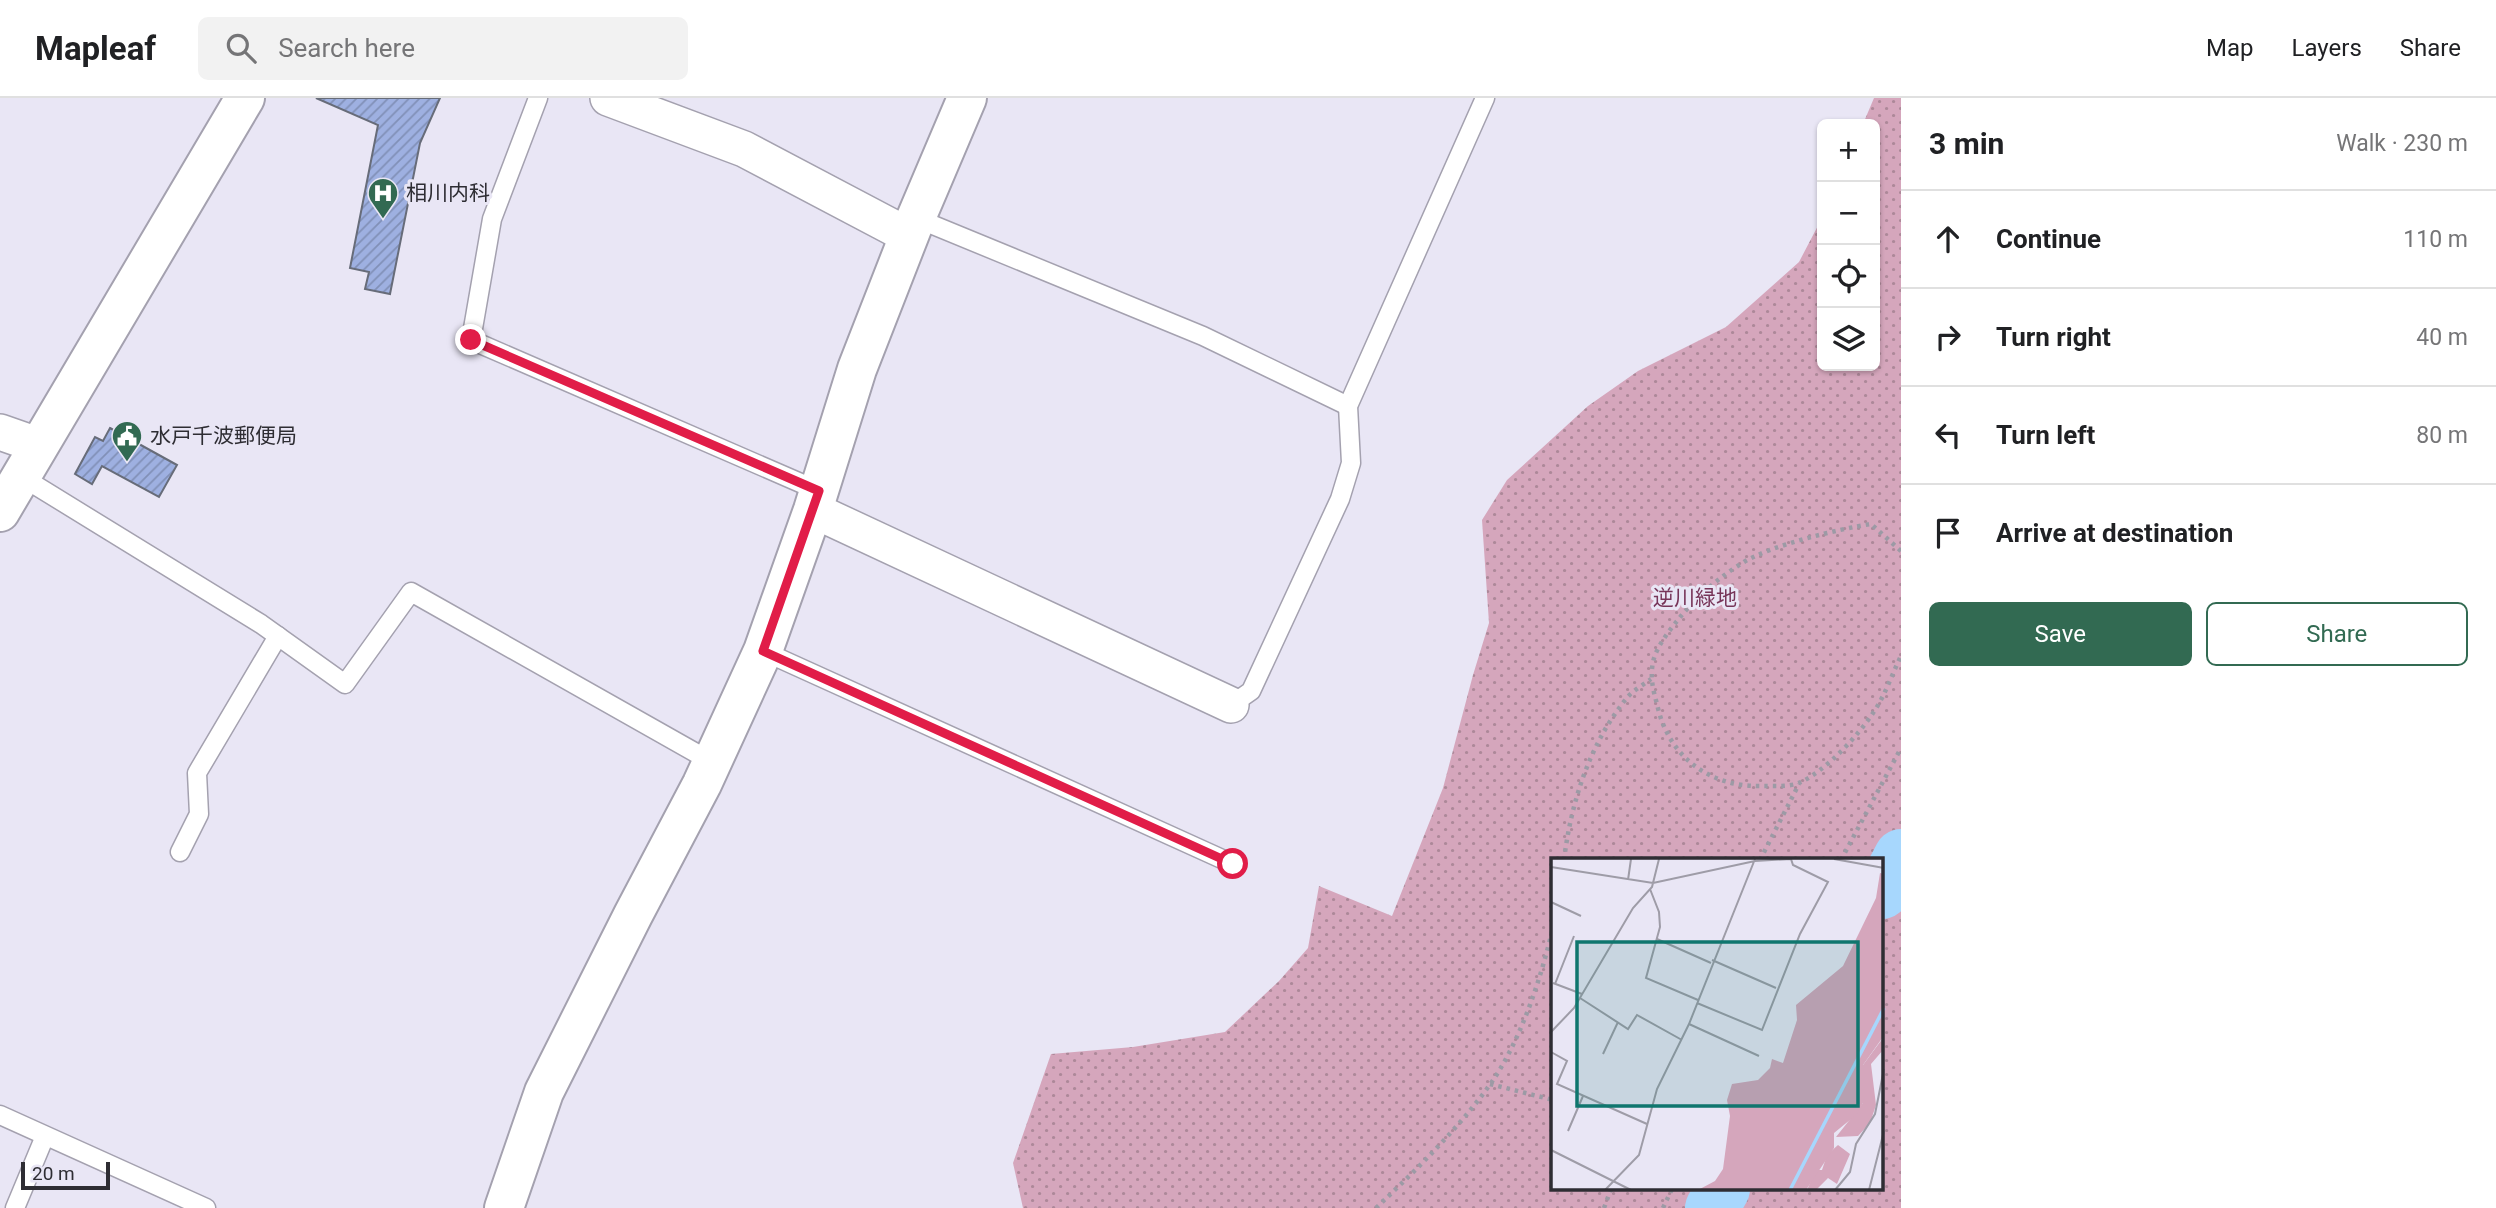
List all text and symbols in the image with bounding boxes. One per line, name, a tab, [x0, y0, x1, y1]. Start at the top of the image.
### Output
search box	[198, 17, 688, 80]
text: Mapleaf	[35, 29, 156, 68]
icon: search	[222, 29, 260, 67]
text: Search here	[278, 33, 415, 63]
text: Map	[2206, 34, 2254, 62]
text: Layers	[2292, 34, 2362, 62]
text: Share	[2400, 34, 2461, 62]
map controls	[1817, 119, 1880, 371]
button: +	[1817, 119, 1880, 182]
text: 3 min	[1929, 126, 2004, 161]
text: Walk · 230 m	[2336, 130, 2468, 157]
hospital icon: 相川内科	[366, 176, 400, 220]
place label: 相川内科	[406, 181, 490, 205]
button: −	[1817, 182, 1880, 245]
icon: ahead	[1929, 220, 1967, 258]
text: Continue	[1996, 224, 2101, 254]
text: 110 m	[2403, 226, 2468, 253]
button: locate	[1817, 245, 1880, 308]
button: layers	[1817, 308, 1880, 371]
icon: right	[1929, 318, 1967, 356]
text: Turn right	[1996, 322, 2111, 352]
route end	[455, 324, 486, 355]
text: 40 m	[2416, 324, 2468, 351]
icon: left	[1929, 416, 1967, 454]
public building icon: 水戸千波郵便局	[110, 419, 144, 463]
text: Turn left	[1996, 420, 2095, 450]
text: 80 m	[2416, 422, 2468, 449]
place label: 水戸千波郵便局	[150, 424, 297, 448]
icon: arrive	[1929, 514, 1967, 552]
text: Arrive at destination	[1996, 518, 2233, 548]
park label: 逆川緑地	[1653, 586, 1737, 610]
button: Save	[1929, 602, 2192, 666]
button: Share	[2206, 602, 2468, 666]
route start	[1217, 848, 1248, 879]
inset map	[1551, 858, 1884, 1190]
scale bar	[21, 1159, 110, 1191]
text: 20 m	[32, 1162, 75, 1185]

